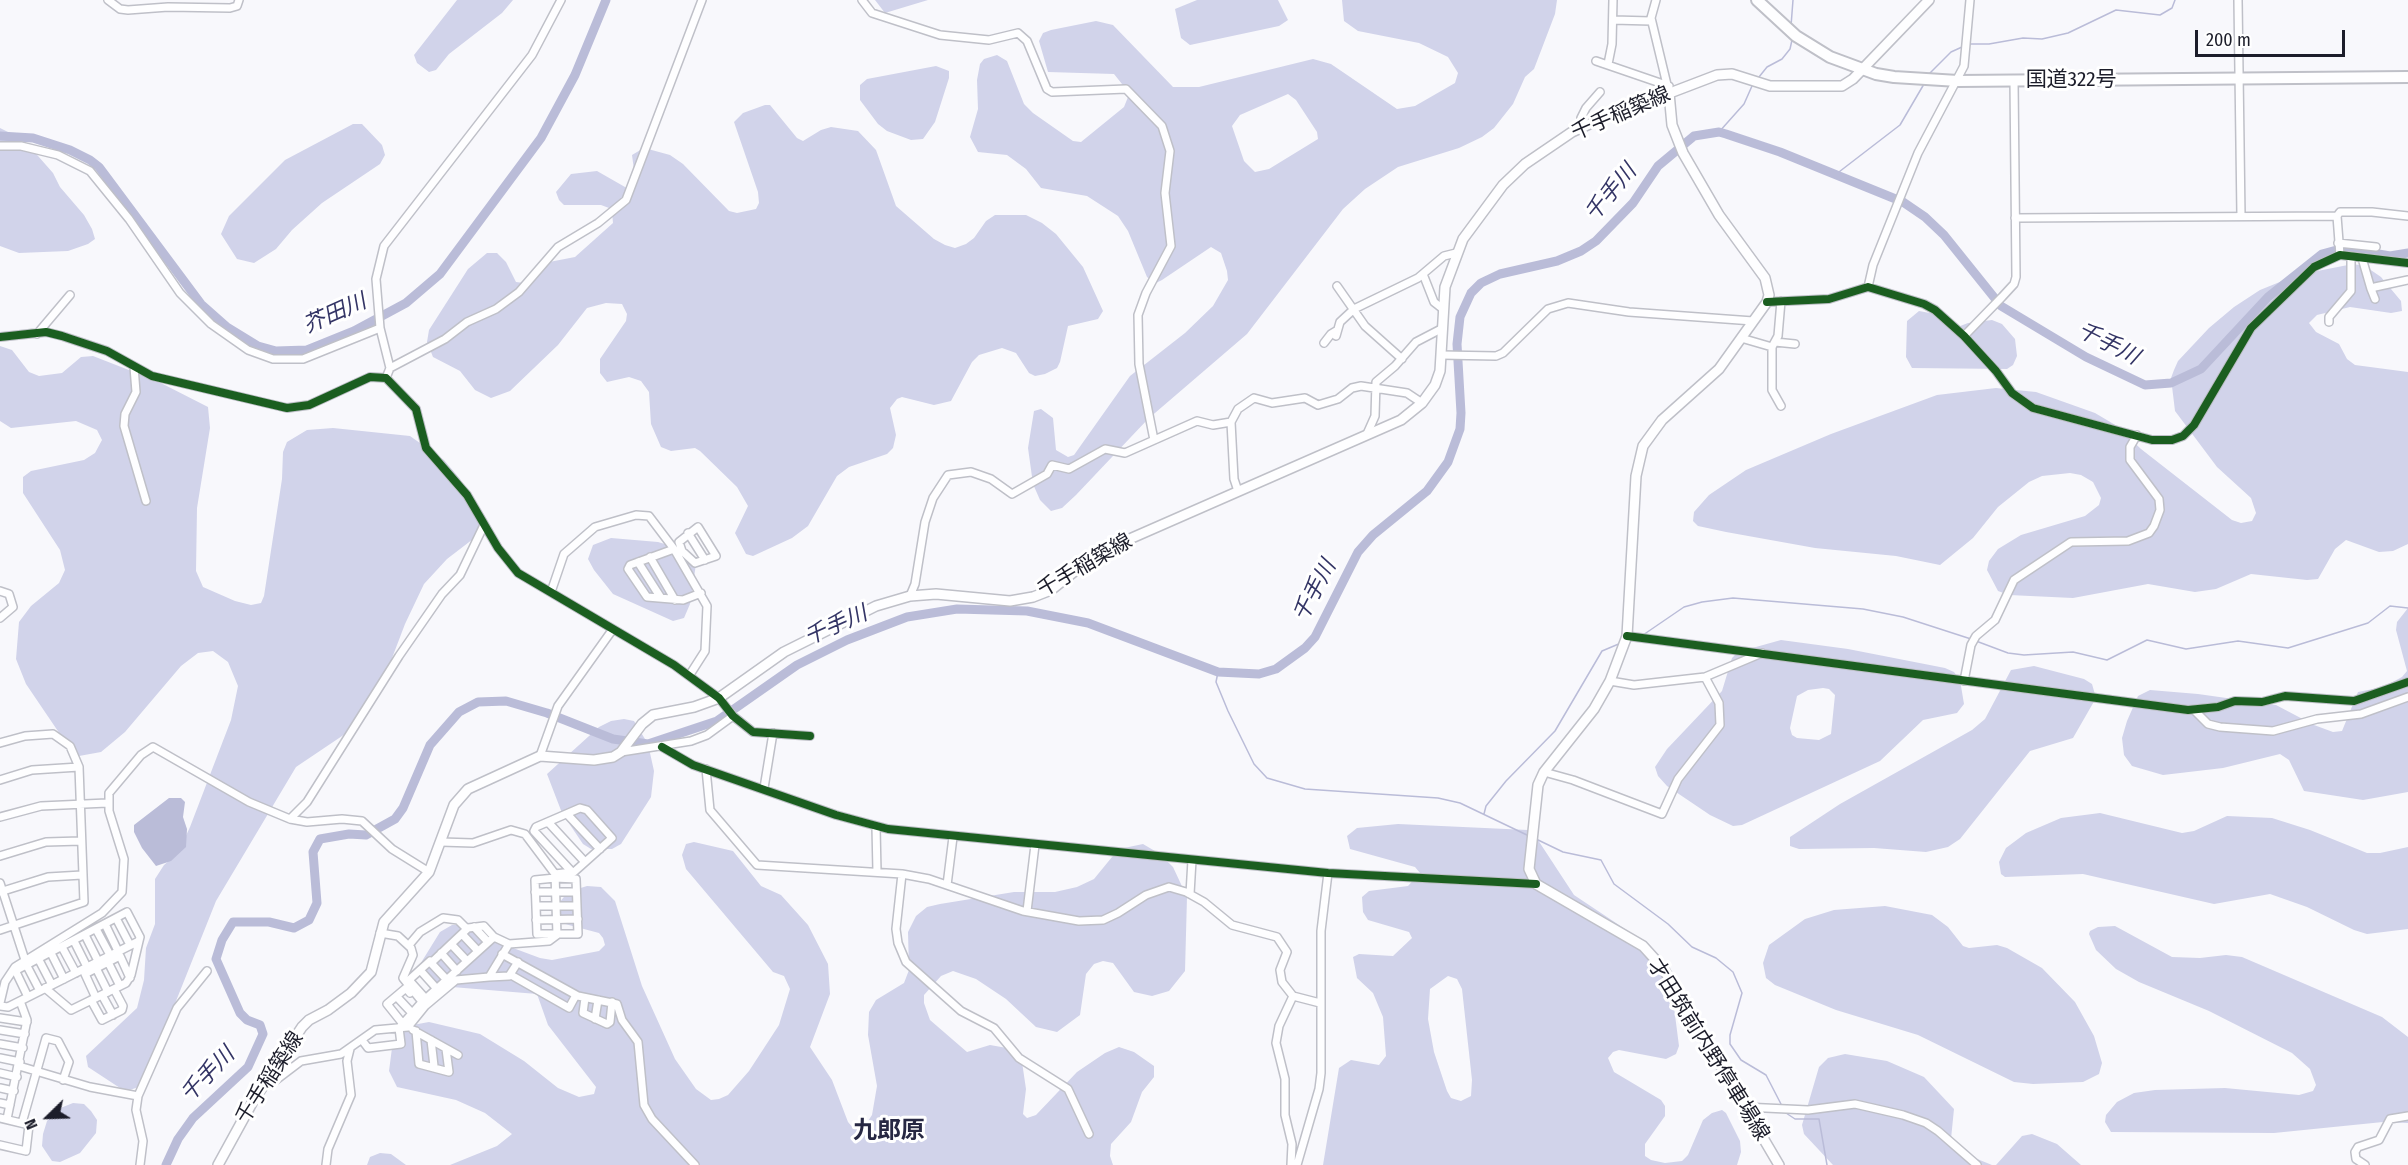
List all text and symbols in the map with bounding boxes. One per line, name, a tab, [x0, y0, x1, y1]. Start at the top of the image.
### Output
scale bar	[2198, 18, 2348, 56]
text: 200 m	[2206, 29, 2251, 51]
street label: 国道322号	[2026, 67, 2116, 93]
street label: 千手稲築線	[1568, 82, 1674, 146]
water label: 千手川	[1580, 159, 1642, 227]
water label: 芥田川	[299, 289, 371, 339]
water label: 千手川	[2073, 317, 2143, 371]
street label: 千手稲築線	[1033, 529, 1137, 603]
water label: 千手川	[1288, 556, 1342, 626]
water label: 千手川	[800, 601, 872, 651]
street label: 才田筑前内野停車場線	[1642, 954, 1774, 1146]
street label: 千手稲築線	[231, 1027, 309, 1129]
water label: 千手川	[176, 1042, 240, 1108]
north arrow	[18, 1087, 78, 1147]
text: N	[20, 1116, 42, 1132]
district label: 九郎原	[853, 1117, 925, 1145]

